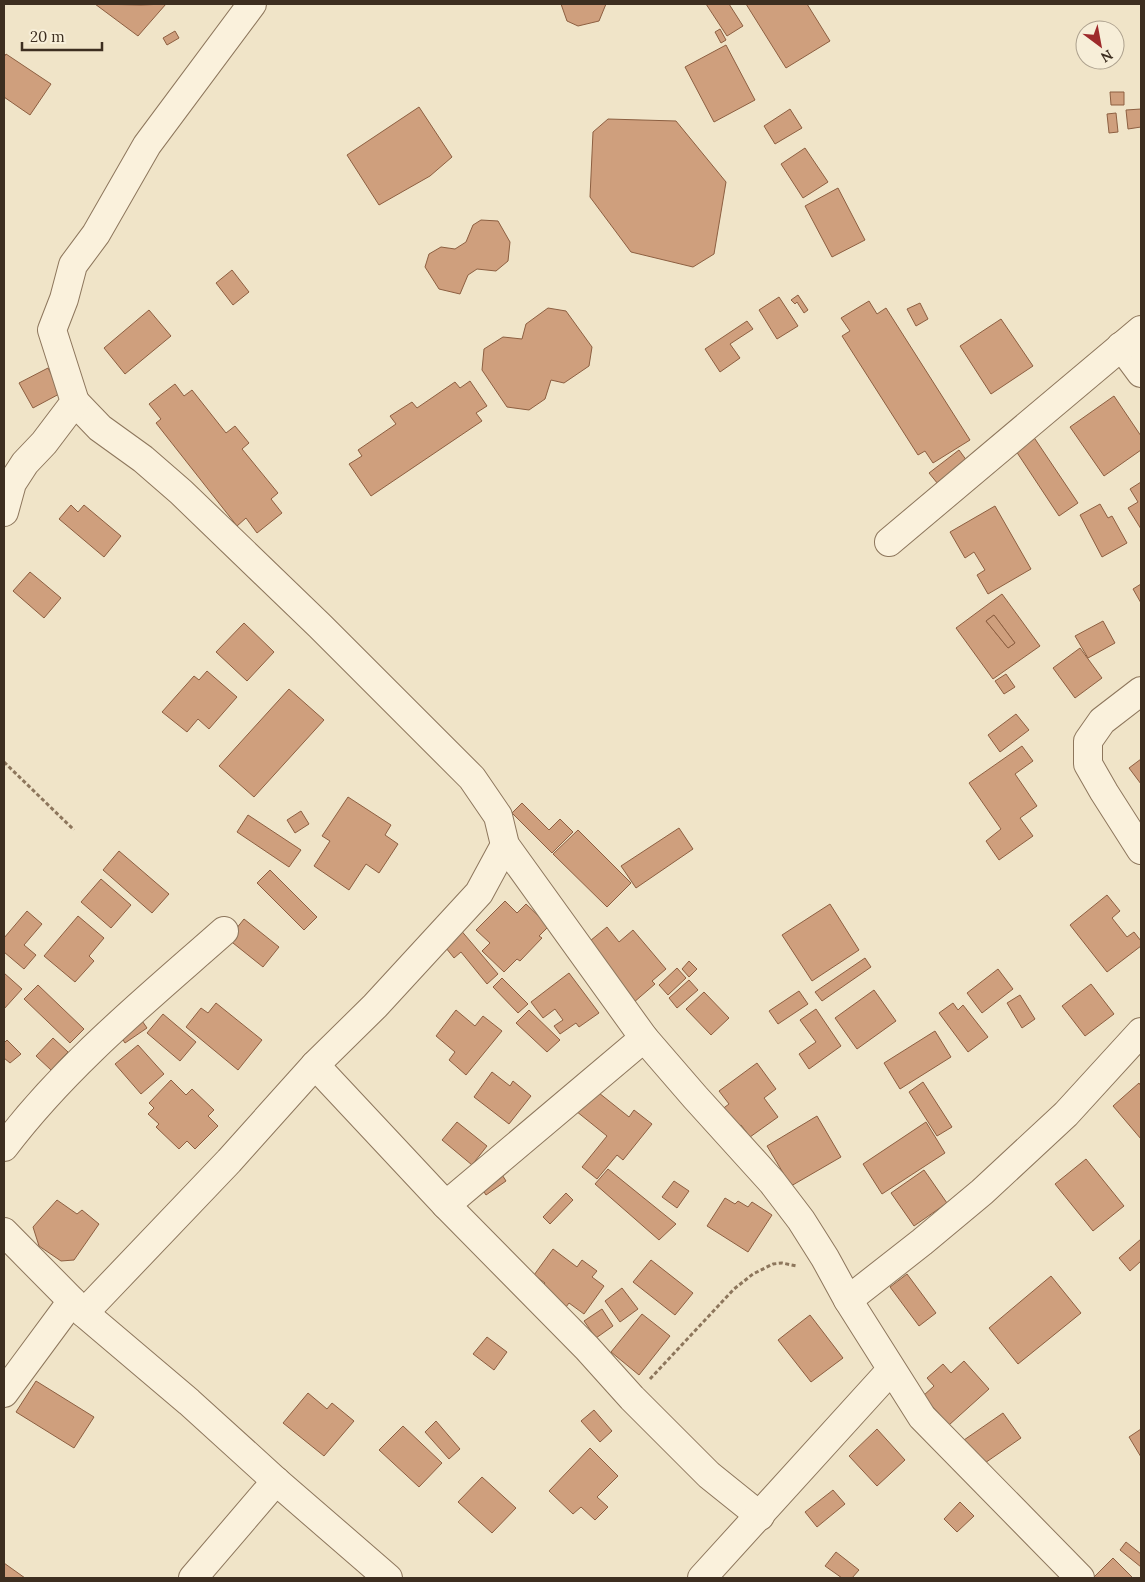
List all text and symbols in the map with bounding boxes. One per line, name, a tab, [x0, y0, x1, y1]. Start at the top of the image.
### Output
scale bar	[22, 20, 102, 52]
north arrow	[1075, 20, 1125, 70]
text: 20 m	[30, 27, 65, 46]
text: N	[1097, 46, 1116, 67]

